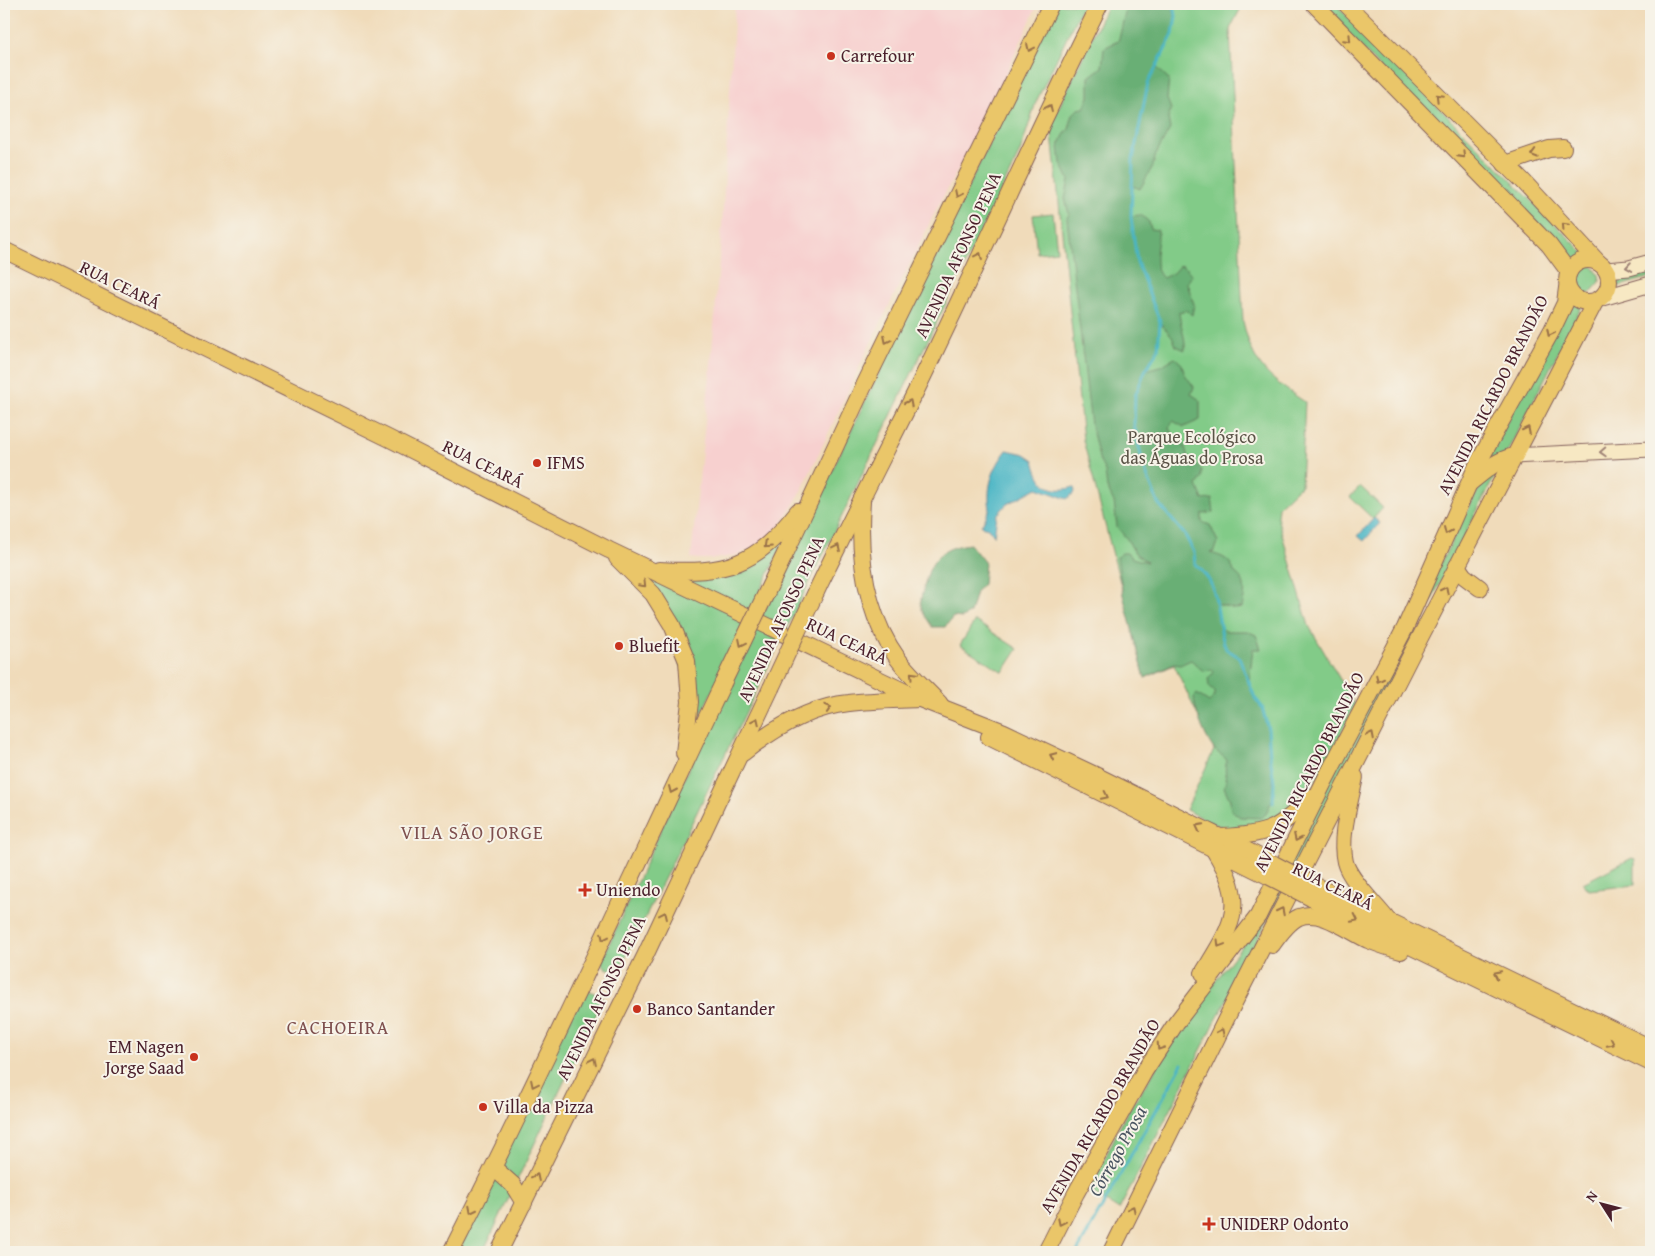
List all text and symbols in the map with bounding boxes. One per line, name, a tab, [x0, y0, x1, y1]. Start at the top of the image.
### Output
one-way arrow	[1342, 33, 1351, 42]
place label: Carrefour	[841, 42, 915, 69]
one-way arrow	[1026, 43, 1036, 52]
marker: Carrefour	[825, 50, 837, 62]
one-way arrow	[1436, 94, 1445, 103]
one-way arrow	[1042, 104, 1053, 113]
one-way arrow	[1530, 148, 1538, 158]
one-way arrow	[1456, 149, 1465, 158]
street label: AVENIDA AFONSO PENA	[907, 167, 1008, 342]
one-way arrow	[954, 189, 964, 198]
one-way arrow	[1562, 223, 1571, 232]
street label: RUA CEARÁ	[75, 253, 165, 316]
one-way arrow	[973, 253, 983, 262]
one-way arrow	[1625, 262, 1633, 272]
street label: AVENIDA RICARDO BRANDÃO	[1430, 290, 1555, 499]
one-way arrow	[1546, 328, 1556, 337]
one-way arrow	[883, 334, 893, 343]
one-way arrow	[903, 399, 913, 408]
park label: Parque Ecológico das Águas do Prosa	[1121, 423, 1264, 471]
one-way arrow	[1521, 426, 1531, 435]
street label: RUA CEARÁ	[438, 432, 528, 495]
one-way arrow	[1598, 446, 1606, 457]
place label: IFMS	[547, 449, 585, 476]
marker: IFMS	[531, 457, 543, 469]
one-way arrow	[1443, 526, 1454, 535]
street label: AVENIDA AFONSO PENA	[730, 531, 831, 706]
one-way arrow	[763, 539, 772, 548]
one-way arrow	[830, 544, 841, 553]
one-way arrow	[638, 578, 647, 587]
one-way arrow	[1439, 586, 1449, 595]
street label: RUA CEARÁ	[802, 610, 893, 671]
place label: Bluefit	[629, 632, 680, 659]
one-way arrow	[738, 638, 749, 647]
marker: Bluefit	[613, 640, 625, 652]
street label: AVENIDA RICARDO BRANDÃO	[1246, 667, 1371, 876]
one-way arrow	[910, 672, 919, 681]
one-way arrow	[1375, 673, 1385, 682]
one-way arrow	[823, 703, 831, 713]
one-way arrow	[749, 717, 760, 726]
one-way arrow	[1365, 731, 1375, 740]
one-way arrow	[1049, 752, 1058, 763]
one-way arrow	[667, 785, 678, 794]
one-way arrow	[1100, 790, 1109, 800]
district label: VILA SÃO JORGE	[400, 818, 544, 846]
one-way arrow	[1195, 823, 1204, 833]
one-way arrow	[1293, 833, 1303, 842]
street label: RUA CEARÁ	[1288, 854, 1378, 917]
place label: Uniendo	[596, 876, 660, 903]
marker: Uniendo	[578, 883, 592, 897]
one-way arrow	[1275, 907, 1285, 916]
street label: AVENIDA AFONSO PENA	[549, 911, 652, 1085]
one-way arrow	[658, 911, 668, 920]
one-way arrow	[1349, 913, 1358, 923]
one-way arrow	[600, 932, 610, 941]
one-way arrow	[1217, 939, 1227, 948]
one-way arrow	[1493, 970, 1502, 981]
place label: Banco Santander	[647, 995, 775, 1022]
marker: Banco Santander	[631, 1003, 643, 1015]
district label: CACHOEIRA	[287, 1013, 389, 1041]
street label: AVENIDA RICARDO BRANDÃO	[1033, 1013, 1167, 1218]
one-way arrow	[1214, 1028, 1225, 1037]
place label: EM Nagen Jorge Saad	[103, 1033, 184, 1081]
one-way arrow	[1606, 1037, 1615, 1047]
one-way arrow	[1157, 1041, 1167, 1050]
marker: EM Nagen Jorge Saad	[188, 1051, 200, 1063]
one-way arrow	[587, 1058, 597, 1067]
one-way arrow	[530, 1079, 540, 1088]
place label: Villa da Pizza	[493, 1093, 594, 1120]
marker: Villa da Pizza	[477, 1101, 489, 1113]
water label: Córrego Prosa	[1081, 1101, 1153, 1201]
one-way arrow	[530, 1173, 541, 1182]
north arrow	[1578, 1178, 1628, 1228]
text: N	[1581, 1186, 1603, 1206]
one-way arrow	[468, 1205, 478, 1214]
one-way arrow	[1126, 1205, 1137, 1214]
place label: UNIDERP Odonto	[1220, 1210, 1349, 1237]
one-way arrow	[1057, 1217, 1067, 1226]
marker: UNIDERP Odonto	[1202, 1217, 1216, 1231]

